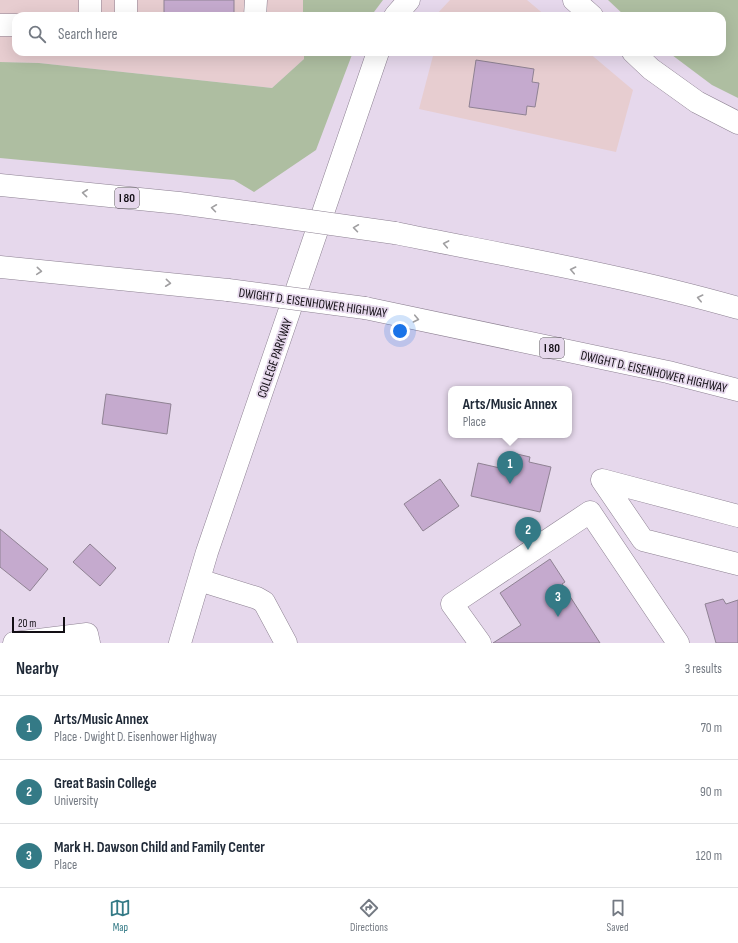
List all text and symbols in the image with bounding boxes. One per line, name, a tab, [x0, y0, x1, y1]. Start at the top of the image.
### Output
search box	[12, 12, 726, 56]
icon: search	[26, 23, 48, 45]
text: Search here	[58, 25, 118, 44]
road number: I 80	[115, 188, 139, 208]
one-way arrow	[82, 189, 88, 198]
one-way arrow	[211, 204, 217, 213]
one-way arrow	[353, 224, 359, 233]
one-way arrow	[443, 240, 449, 248]
one-way arrow	[36, 266, 42, 275]
one-way arrow	[570, 266, 577, 274]
one-way arrow	[165, 279, 171, 288]
street label: DWIGHT D. EISENHOWER HIGHWAY	[238, 285, 389, 321]
one-way arrow	[697, 294, 704, 303]
one-way arrow	[413, 315, 420, 323]
street label: COLLEGE PARKWAY	[254, 316, 296, 400]
your location	[390, 321, 410, 341]
road number: I 80	[540, 338, 564, 358]
street label: DWIGHT D. EISENHOWER HIGHWAY	[579, 347, 729, 397]
popup	[448, 386, 572, 438]
text: Arts/Music Annex	[463, 395, 557, 414]
text: Place	[463, 414, 486, 430]
pin: 1	[497, 451, 523, 484]
pin: 2	[515, 517, 541, 550]
pin: 3	[545, 584, 571, 617]
scale bar	[12, 615, 65, 634]
text: 20 m	[18, 617, 36, 630]
text: Nearby	[16, 659, 59, 679]
text: 3 results	[685, 661, 722, 677]
text: Arts/Music Annex	[54, 710, 149, 729]
text: 1	[26, 720, 32, 736]
text: 70 m	[701, 720, 722, 736]
text: Place · Dwight D. Eisenhower Highway	[54, 729, 217, 745]
text: Great Basin College	[54, 774, 157, 793]
text: 2	[26, 784, 32, 800]
text: 90 m	[700, 784, 722, 800]
text: University	[54, 793, 98, 809]
text: Mark H. Dawson Child and Family Center	[54, 838, 265, 857]
text: 3	[26, 848, 32, 864]
text: 120 m	[696, 848, 722, 864]
text: Place	[54, 857, 77, 873]
tab: Map	[109, 897, 131, 934]
tab: Directions	[350, 897, 388, 934]
tab: Saved	[607, 897, 629, 934]

